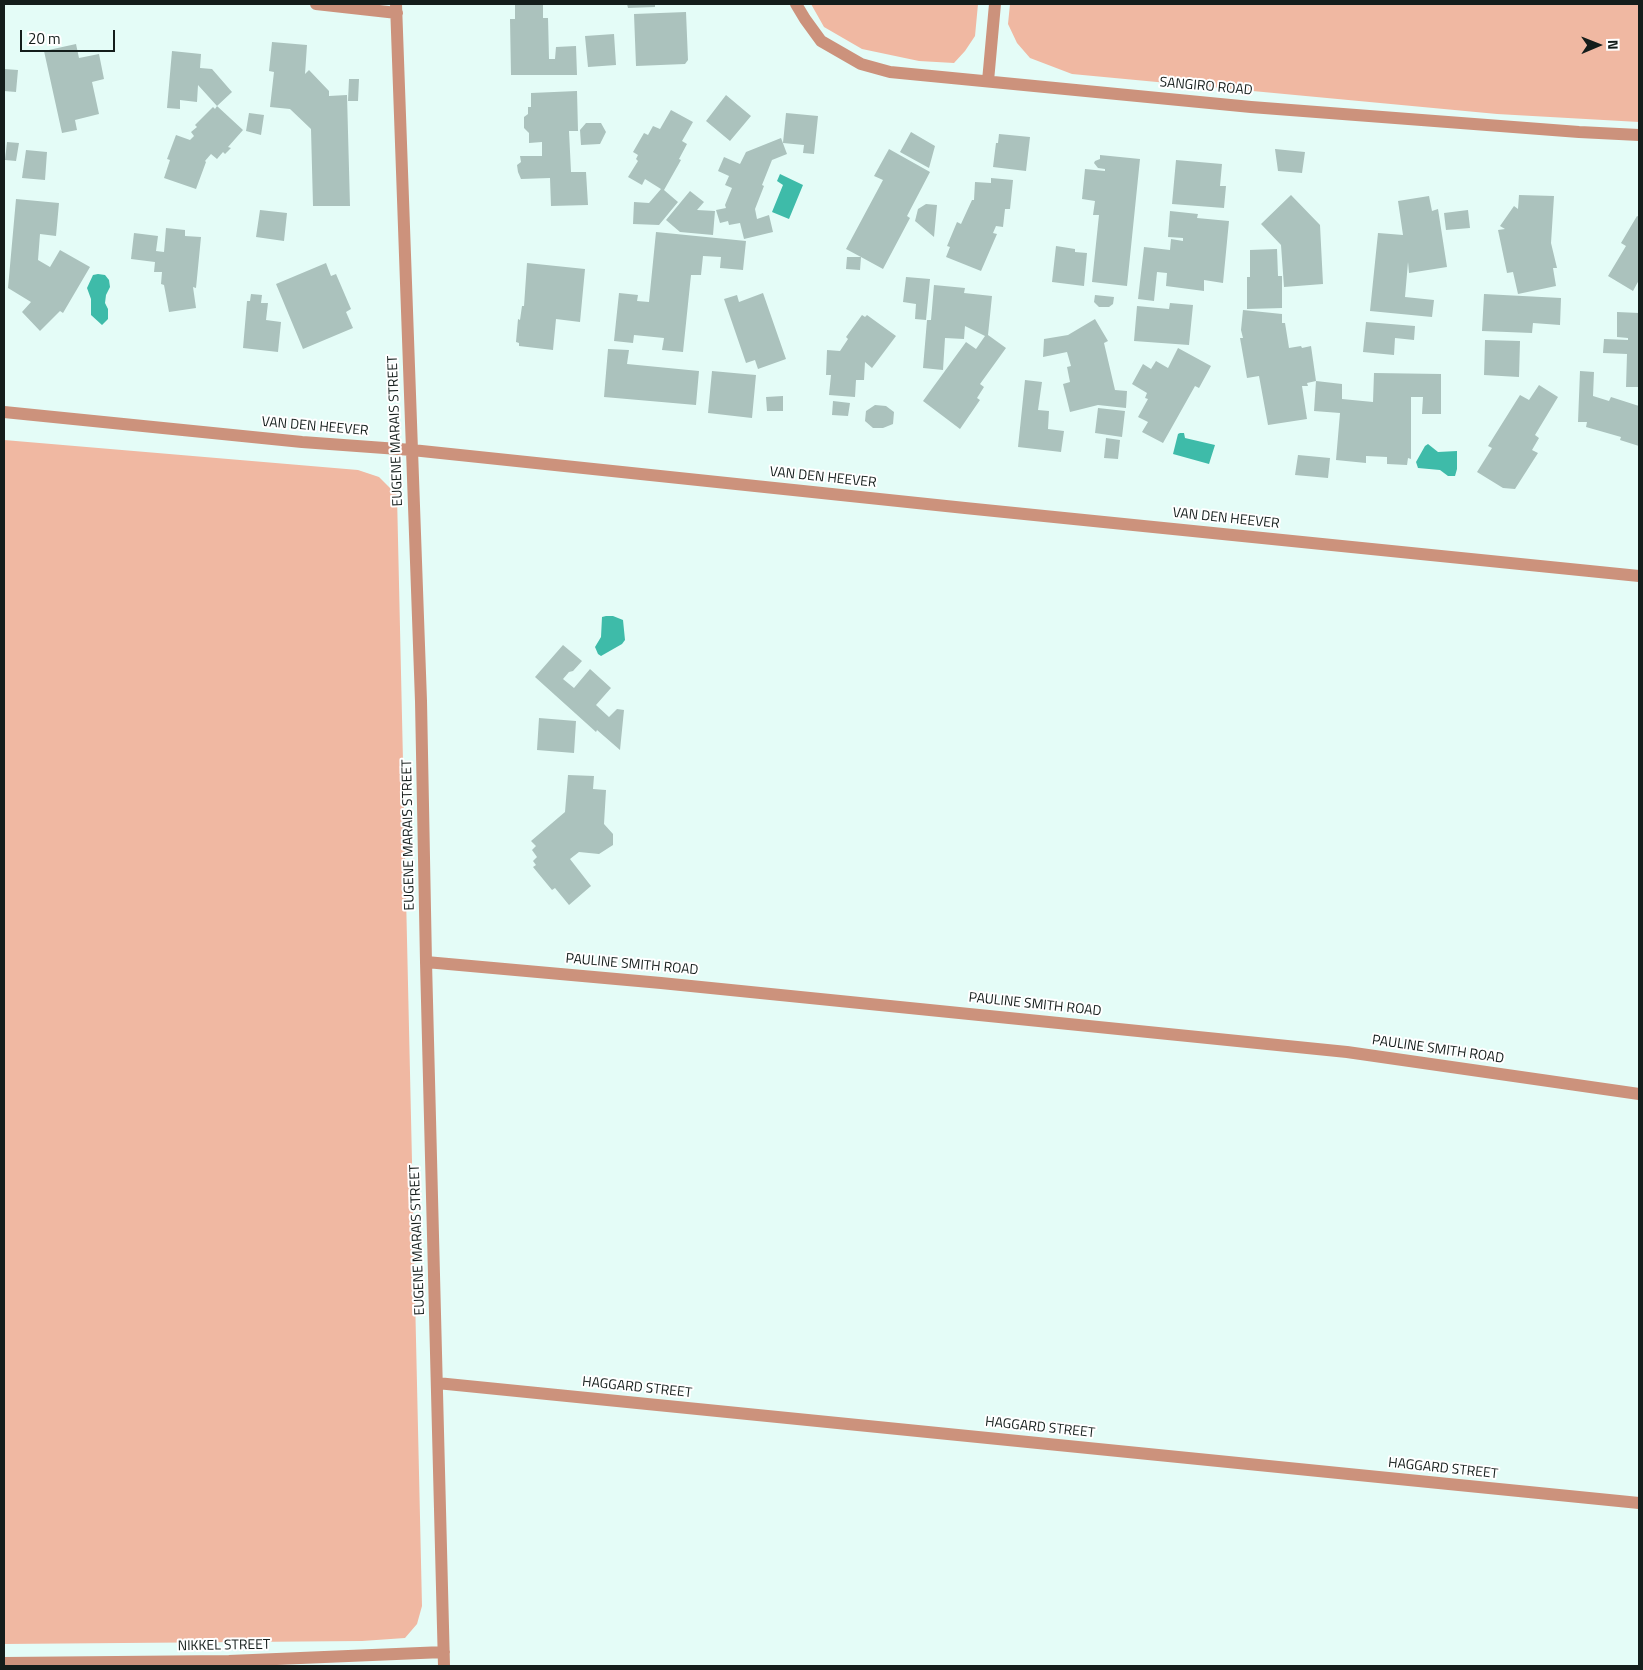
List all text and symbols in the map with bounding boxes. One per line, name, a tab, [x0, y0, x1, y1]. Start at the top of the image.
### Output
scale bar	[22, 20, 118, 52]
north arrow	[1573, 20, 1623, 70]
text: 20 m	[28, 27, 61, 50]
text: N	[1603, 40, 1624, 50]
street label: SANGIRO ROAD	[1159, 75, 1253, 99]
street label: EUGENE MARAIS STREET	[385, 355, 407, 507]
street label: VAN DEN HEEVER	[261, 414, 369, 440]
street label: VAN DEN HEEVER	[769, 464, 877, 492]
street label: VAN DEN HEEVER	[1172, 505, 1280, 533]
street label: EUGENE MARAIS STREET	[399, 759, 419, 911]
street label: PAULINE SMITH ROAD	[565, 951, 699, 979]
street label: PAULINE SMITH ROAD	[968, 990, 1102, 1020]
street label: PAULINE SMITH ROAD	[1371, 1032, 1505, 1068]
street label: EUGENE MARAIS STREET	[407, 1164, 429, 1316]
street label: HAGGARD STREET	[581, 1374, 693, 1402]
street label: HAGGARD STREET	[984, 1414, 1096, 1442]
street label: HAGGARD STREET	[1387, 1455, 1499, 1483]
street label: NIKKEL STREET	[177, 1637, 271, 1655]

